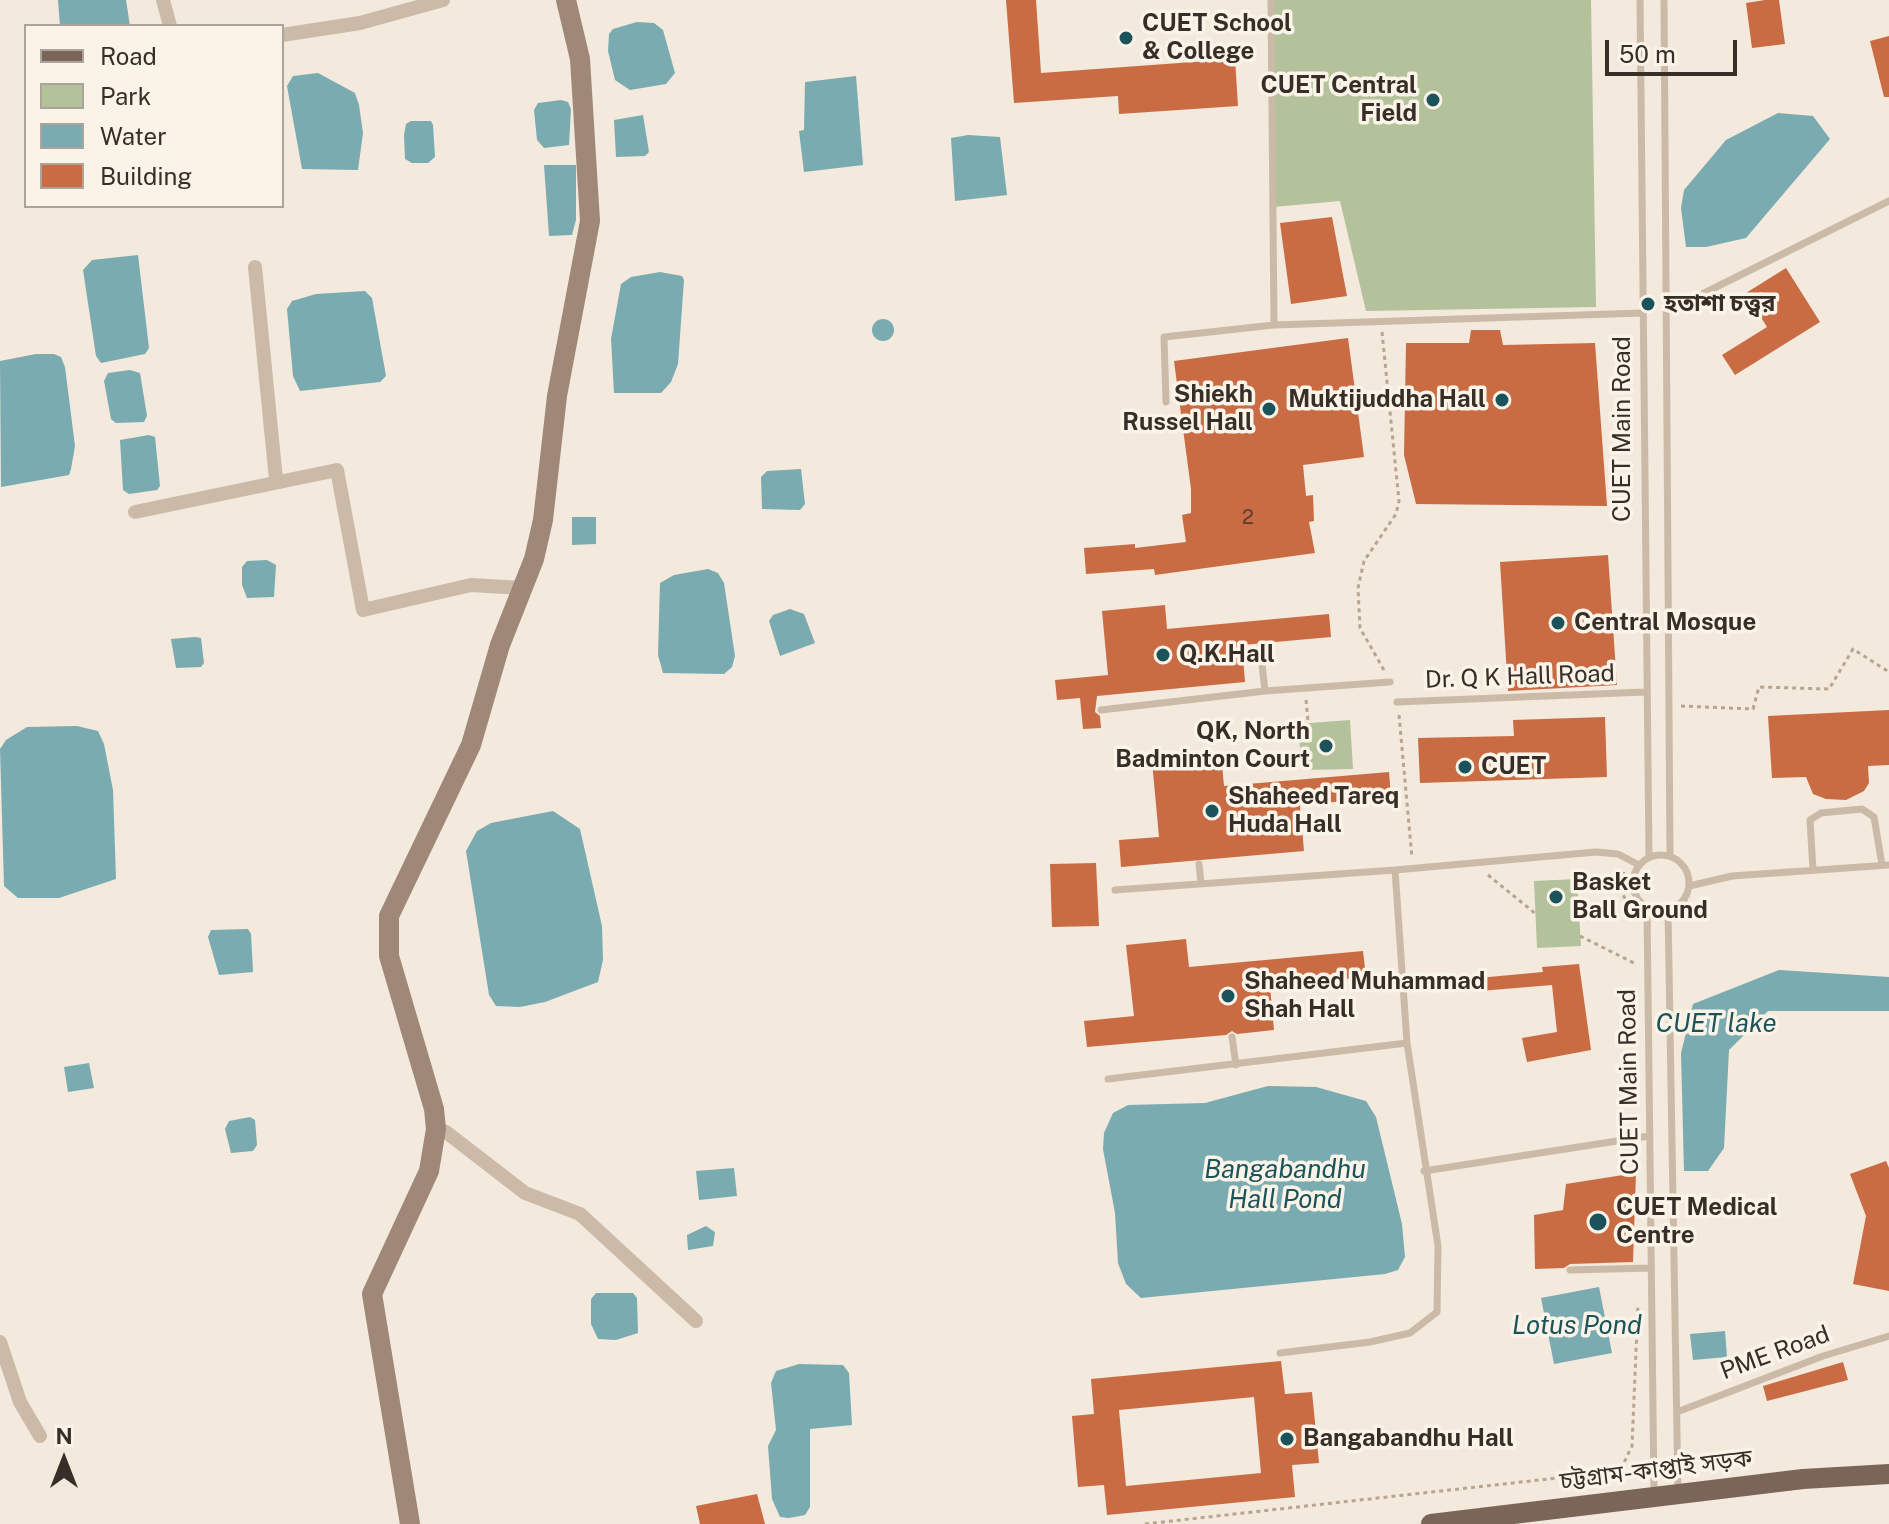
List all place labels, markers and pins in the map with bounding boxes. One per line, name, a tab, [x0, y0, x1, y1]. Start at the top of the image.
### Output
place label: CUET School & College	[1142, 10, 1292, 66]
marker: CUET School & College	[1117, 29, 1135, 47]
place label: CUET Central Field	[1260, 72, 1417, 128]
marker: CUET Central Field	[1424, 91, 1442, 109]
place label: হতাশা চত্ত্বর	[1664, 290, 1775, 318]
marker: হতাশা চত্ত্বর	[1639, 295, 1657, 313]
place label: Shiekh Russel Hall	[1122, 381, 1253, 437]
place label: Muktijuddha Hall	[1288, 386, 1486, 414]
marker: Muktijuddha Hall	[1493, 391, 1511, 409]
marker: Shiekh Russel Hall	[1260, 400, 1278, 418]
place label: Central Mosque	[1574, 609, 1756, 637]
marker: Central Mosque	[1549, 614, 1567, 632]
place label: Q.K.Hall	[1179, 641, 1275, 669]
marker: Q.K.Hall	[1154, 646, 1172, 664]
place label: QK, North Badminton Court	[1115, 718, 1310, 774]
marker: QK, North Badminton Court	[1317, 737, 1335, 755]
place label: CUET	[1481, 753, 1546, 781]
marker: CUET	[1456, 758, 1474, 776]
place label: Shaheed Tareq Huda Hall	[1228, 783, 1399, 839]
marker: Shaheed Tareq Huda Hall	[1203, 802, 1221, 820]
place label: Basket Ball Ground	[1572, 869, 1708, 925]
marker: Basket Ball Ground	[1547, 888, 1565, 906]
place label: Shaheed Muhammad Shah Hall	[1244, 968, 1485, 1024]
marker: Shaheed Muhammad Shah Hall	[1219, 987, 1237, 1005]
place label: CUET Medical Centre	[1616, 1194, 1778, 1250]
marker: CUET Medical Centre	[1587, 1211, 1609, 1233]
place label: Bangabandhu Hall	[1303, 1425, 1514, 1453]
marker: Bangabandhu Hall	[1278, 1430, 1296, 1448]

